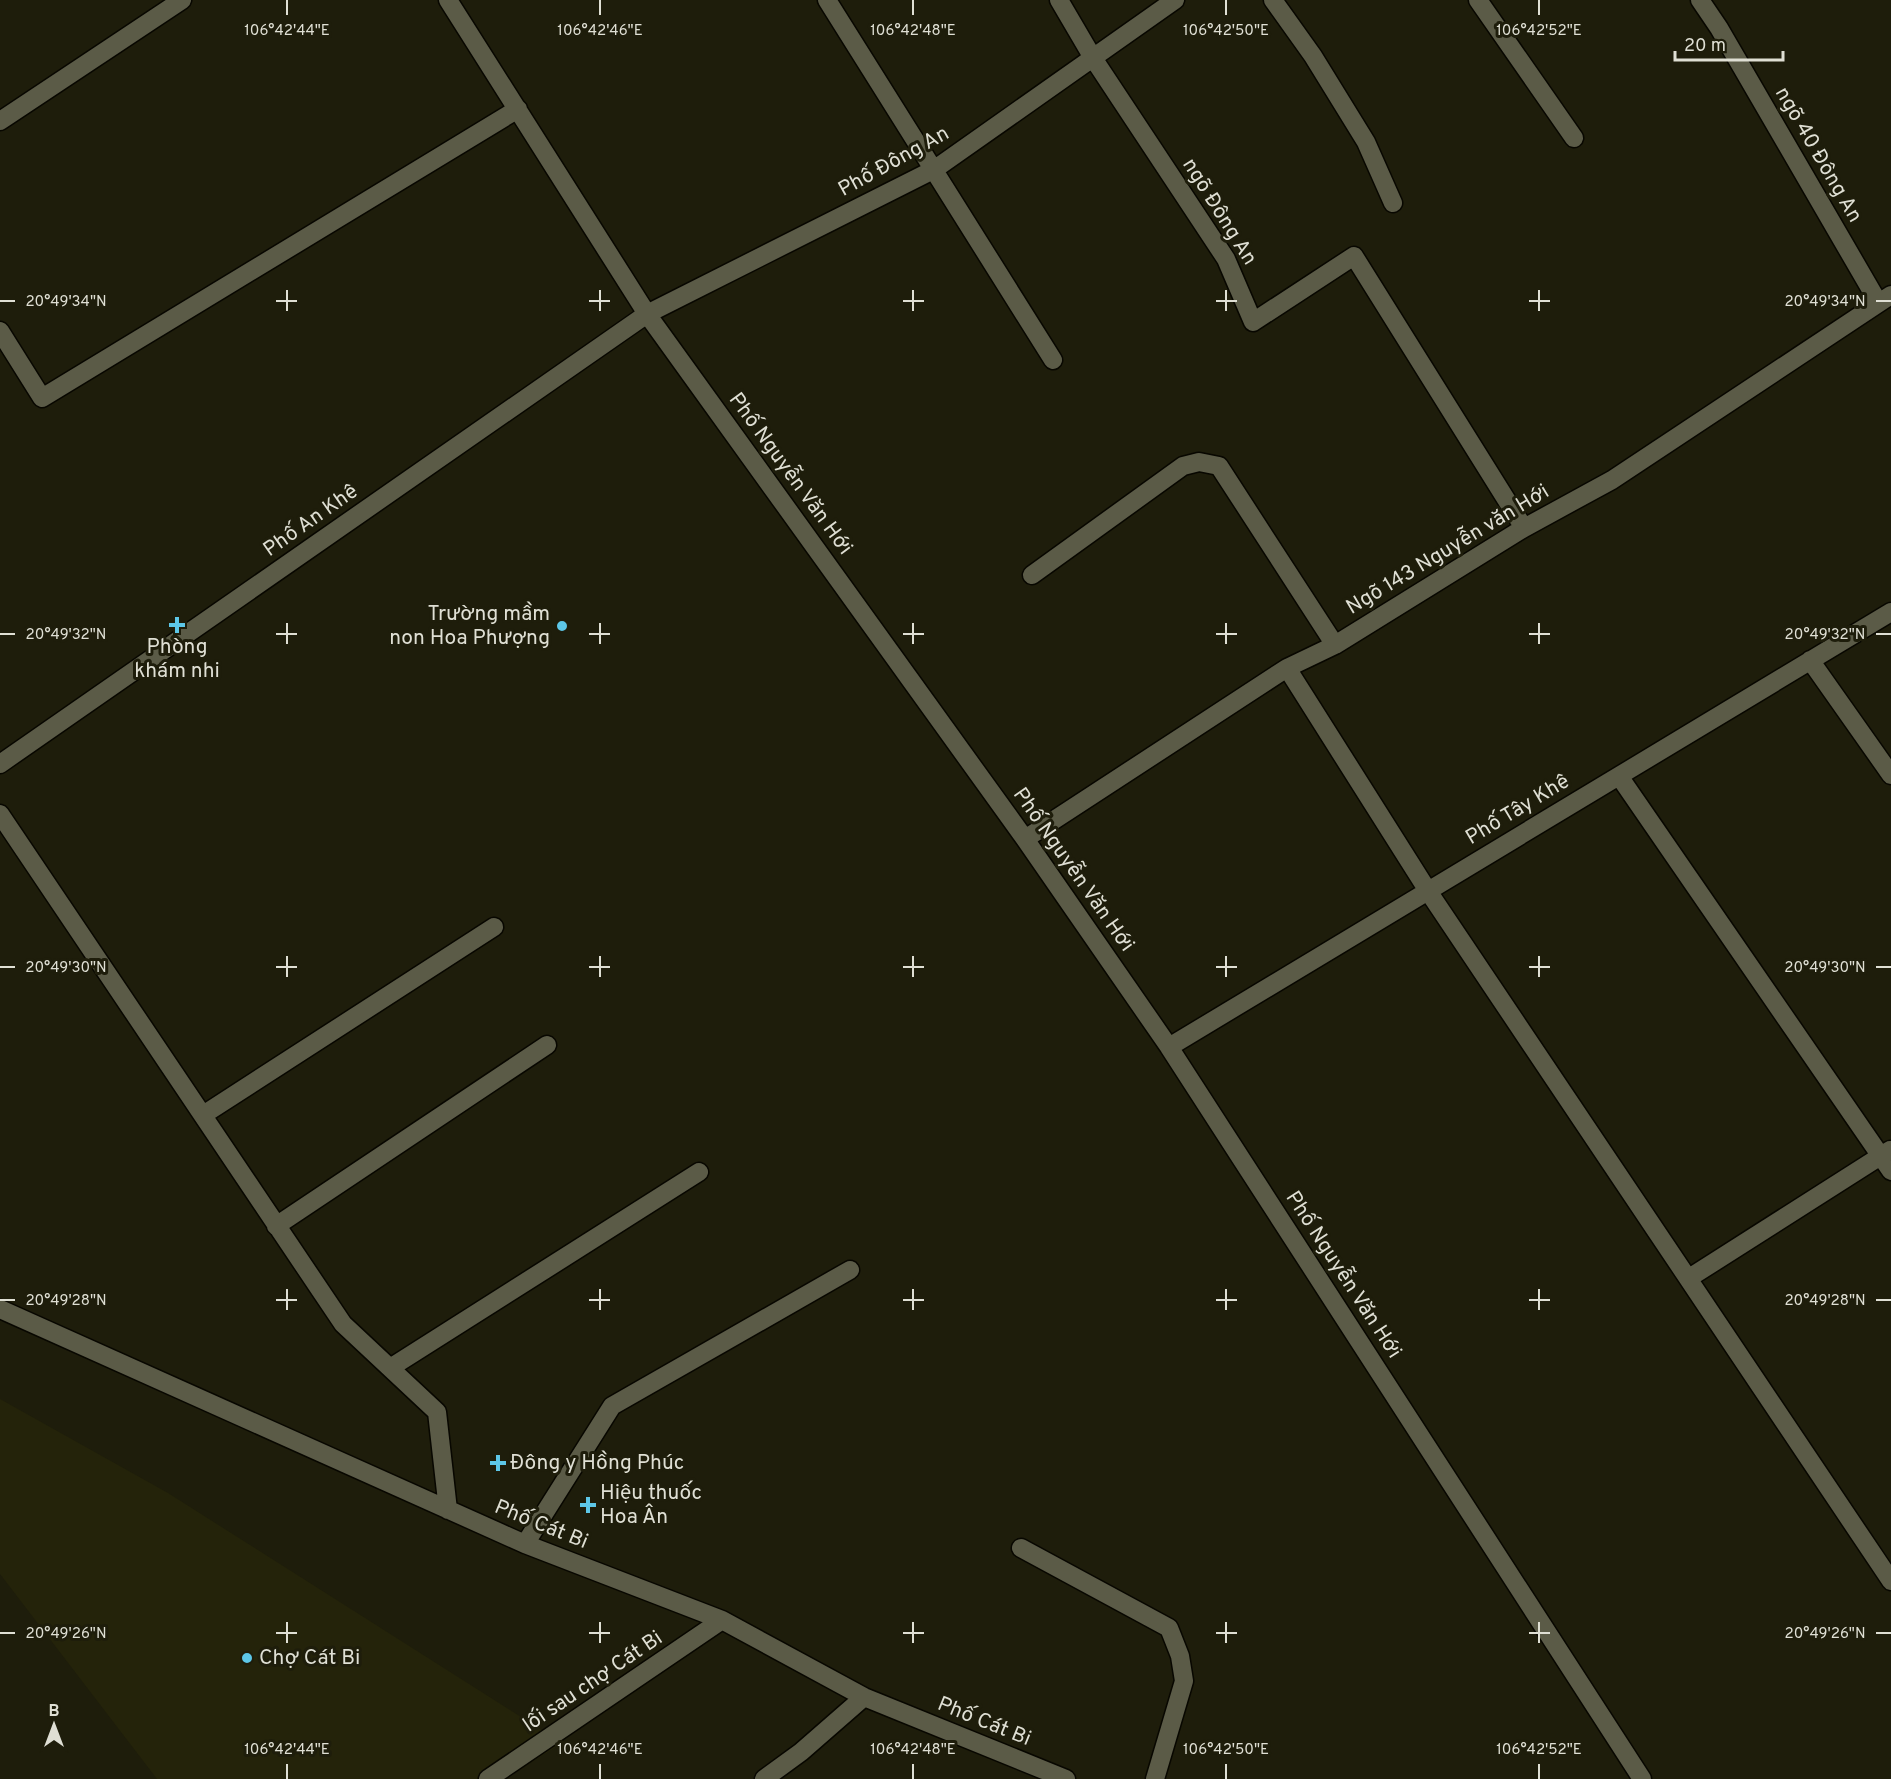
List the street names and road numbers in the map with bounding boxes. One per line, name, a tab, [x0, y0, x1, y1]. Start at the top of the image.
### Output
street label: ngõ 40 Đông An	[1768, 82, 1868, 228]
street label: Phố Đông An	[834, 120, 954, 204]
street label: ngõ Đông An	[1175, 153, 1263, 271]
street label: Phố Nguyễn Văn Hới	[722, 387, 859, 560]
street label: Phố An Khê	[258, 478, 364, 564]
street label: Ngõ 143 Nguyễn văn Hới	[1341, 478, 1554, 621]
street label: Phố Tây Khê	[1461, 768, 1575, 852]
street label: Phố Nguyễn Văn Hới	[1006, 782, 1141, 957]
street label: Phố Nguyễn Văn Hới	[1279, 1186, 1408, 1364]
street label: Phố Cát Bi	[490, 1494, 592, 1556]
street label: lối sau chợ Cát Bi	[518, 1625, 668, 1739]
street label: Phố Cát Bi	[933, 1691, 1035, 1753]

